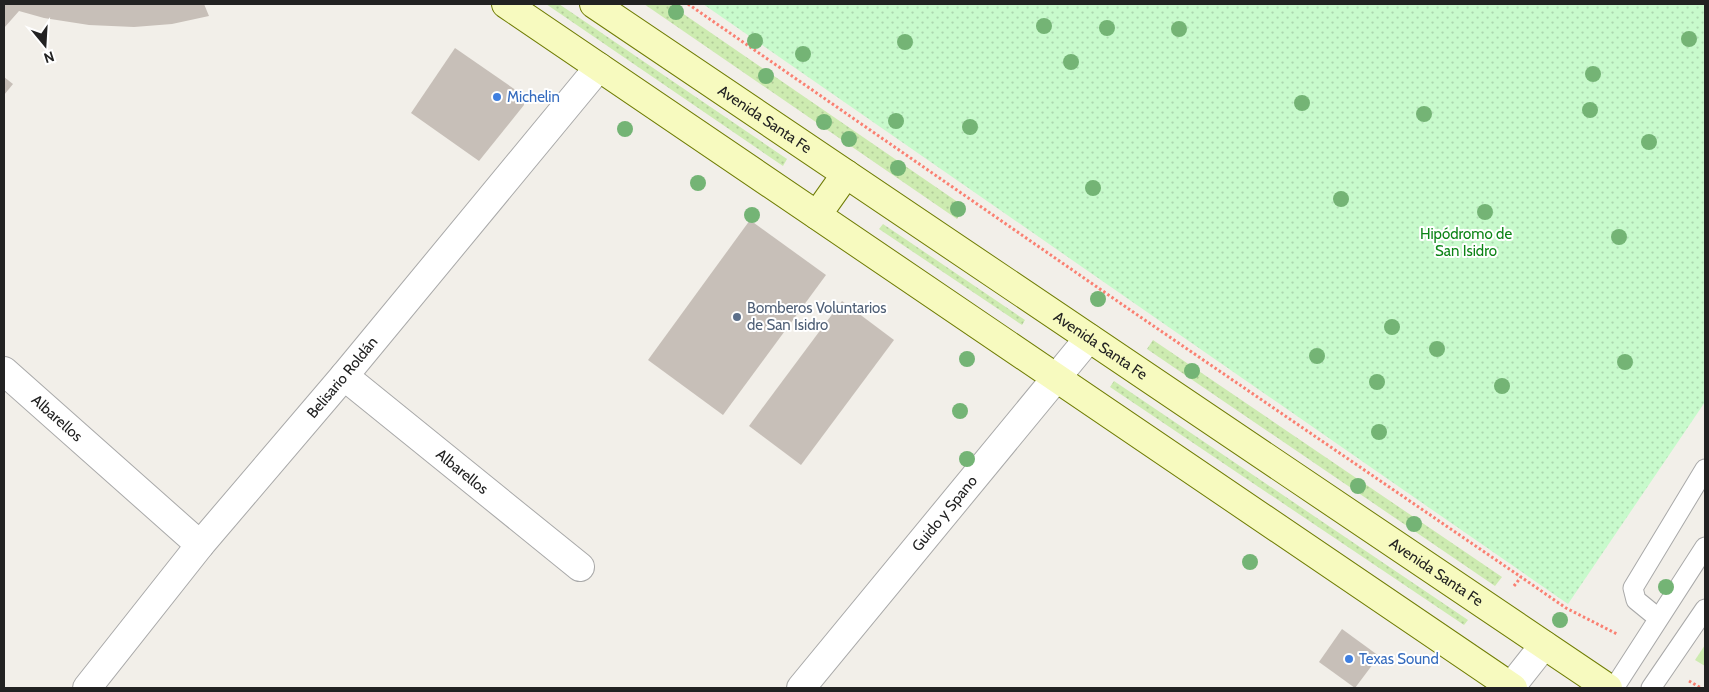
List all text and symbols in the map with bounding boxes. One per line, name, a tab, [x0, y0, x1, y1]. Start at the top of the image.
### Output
north arrow	[20, 20, 70, 70]
text: N	[42, 47, 57, 67]
street label: Avenida Santa Fe	[715, 81, 815, 157]
place label: Michelin	[507, 88, 560, 106]
marker: Michelin	[491, 91, 503, 103]
park label: Hipódromo de San Isidro	[1420, 225, 1512, 260]
place label: Bomberos Voluntarios de San Isidro	[747, 299, 887, 334]
street label: Avenida Santa Fe	[1050, 308, 1151, 384]
marker: Bomberos Voluntarios de San Isidro	[731, 311, 743, 323]
street label: Belisario Roldán	[303, 333, 382, 422]
street label: Albarellos	[28, 391, 86, 445]
street label: Albarellos	[432, 445, 492, 498]
street label: Guido y Spano	[908, 472, 981, 555]
street label: Avenida Santa Fe	[1386, 534, 1487, 610]
place label: Texas Sound	[1359, 650, 1439, 668]
marker: Texas Sound	[1343, 653, 1355, 665]

